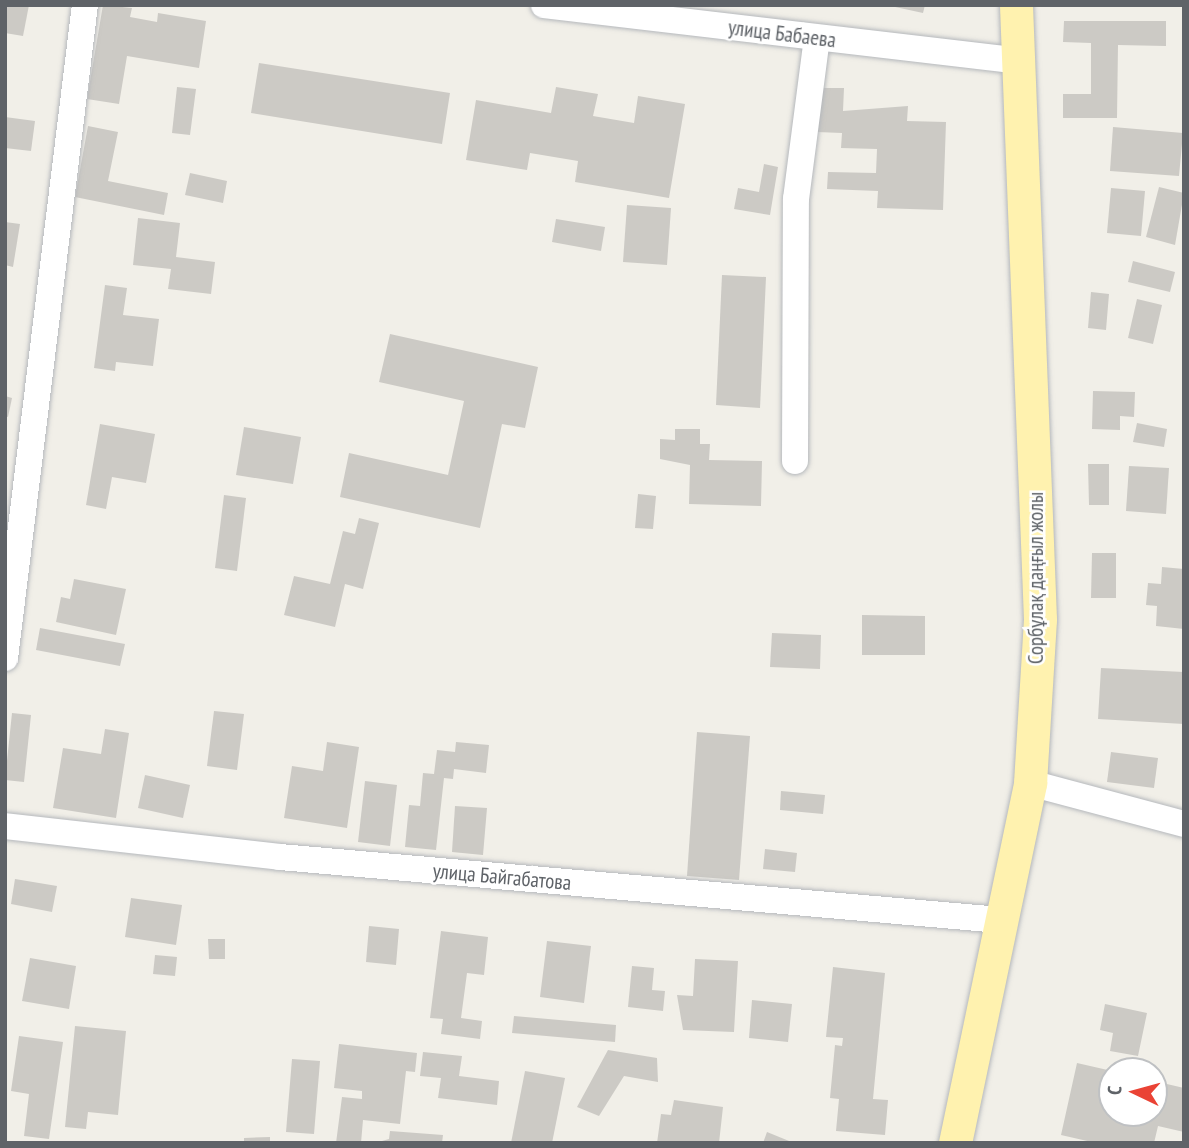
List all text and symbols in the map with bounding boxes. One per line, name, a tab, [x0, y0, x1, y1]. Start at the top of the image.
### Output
street label: улица Бабаева	[727, 15, 837, 53]
street label: Сорбұлақ даңғыл жолы	[1023, 492, 1049, 664]
street label: улица Байгабатова	[432, 858, 572, 896]
north arrow	[1098, 1057, 1168, 1127]
text: С	[1102, 1085, 1126, 1096]

